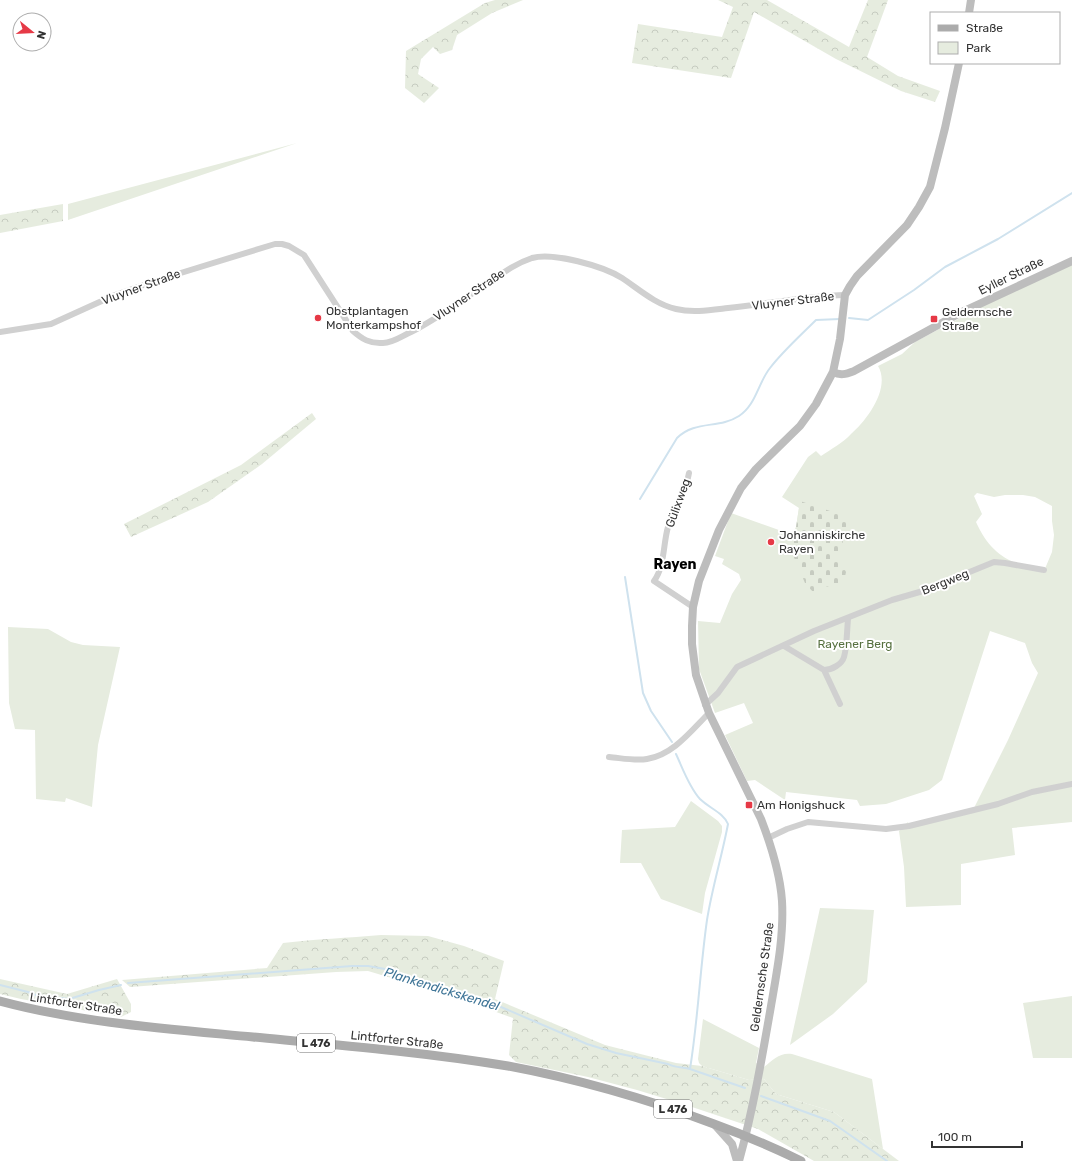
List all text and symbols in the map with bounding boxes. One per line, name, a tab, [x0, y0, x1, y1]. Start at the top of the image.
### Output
north arrow	[12, 12, 52, 52]
legend	[930, 12, 1060, 64]
text: Straße	[966, 21, 1003, 35]
text: N	[34, 29, 48, 41]
text: Park	[966, 41, 992, 55]
street label: Eyller Straße	[976, 254, 1046, 298]
street label: Vluyner Straße	[100, 266, 183, 308]
street label: Vluyner Straße	[431, 266, 507, 324]
street label: Vluyner Straße	[751, 289, 835, 313]
place label: Obstplantagen Monterkampshof	[326, 304, 421, 332]
place label: Geldernsche Straße	[942, 305, 1013, 333]
marker: Obstplantagen Monterkampshof	[313, 313, 323, 323]
marker: Geldernsche Straße	[929, 314, 939, 324]
street label: Gülixweg	[663, 477, 693, 529]
place label: Johanniskirche Rayen	[779, 528, 865, 556]
marker: Johanniskirche Rayen	[766, 537, 776, 547]
district label: Rayen	[653, 556, 697, 573]
street label: Bergweg	[919, 566, 971, 598]
park label: Rayener Berg	[817, 637, 893, 651]
place label: Am Honigshuck	[757, 798, 846, 812]
marker: Am Honigshuck	[744, 800, 754, 810]
street label: Geldernsche Straße	[747, 921, 777, 1033]
water label: Plankendickskendel	[383, 964, 502, 1014]
street label: Lintforter Straße	[29, 990, 123, 1018]
street label: Lintforter Straße	[350, 1028, 444, 1052]
road number: L 476	[297, 1034, 335, 1052]
road number: L 476	[654, 1100, 692, 1118]
scale bar	[932, 1123, 1022, 1149]
text: 100 m	[938, 1130, 972, 1144]

